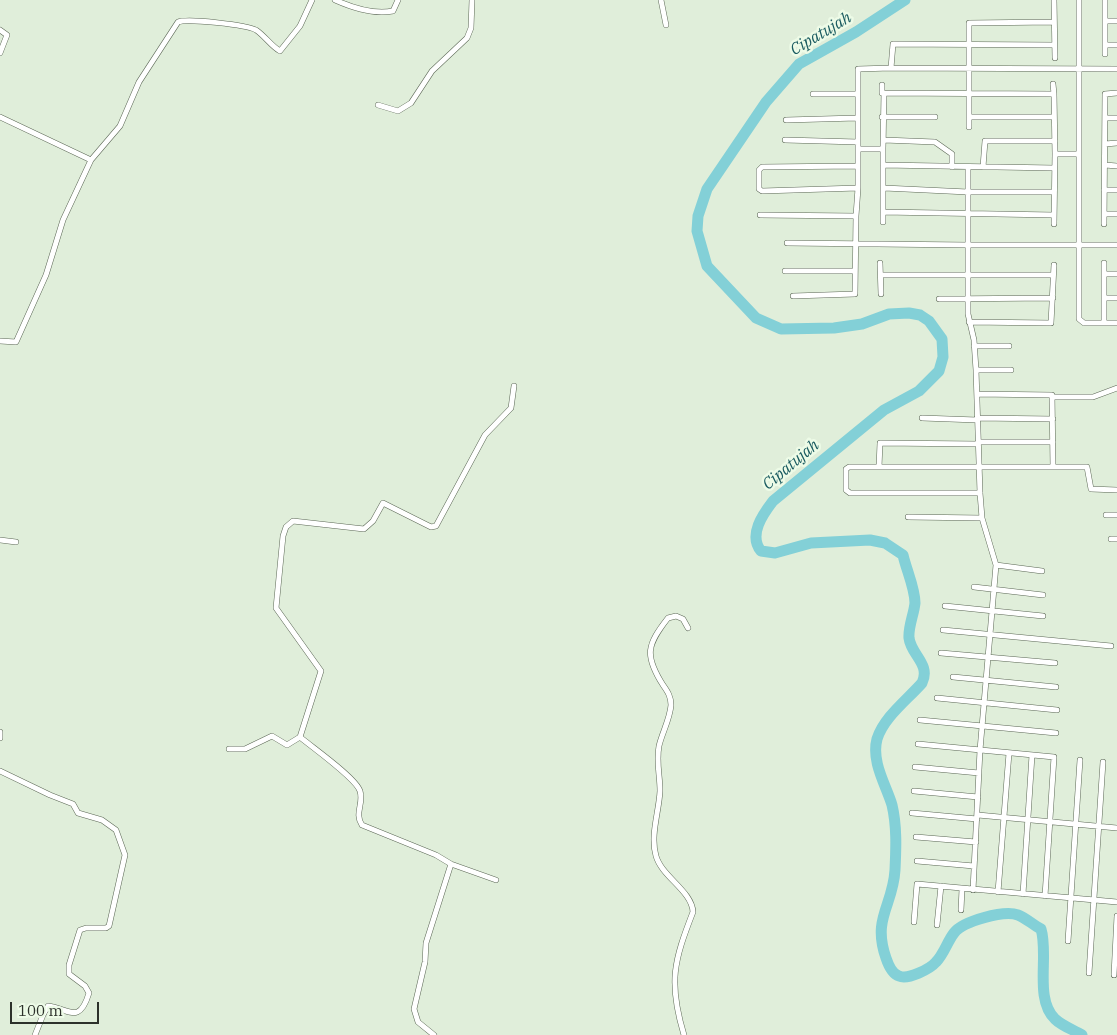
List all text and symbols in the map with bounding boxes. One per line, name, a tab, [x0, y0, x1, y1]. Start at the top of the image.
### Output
water label: Cipatujah	[787, 8, 855, 60]
water label: Cipatujah	[759, 436, 823, 494]
scale bar	[12, 992, 101, 1024]
text: 100 m	[18, 1001, 63, 1020]

